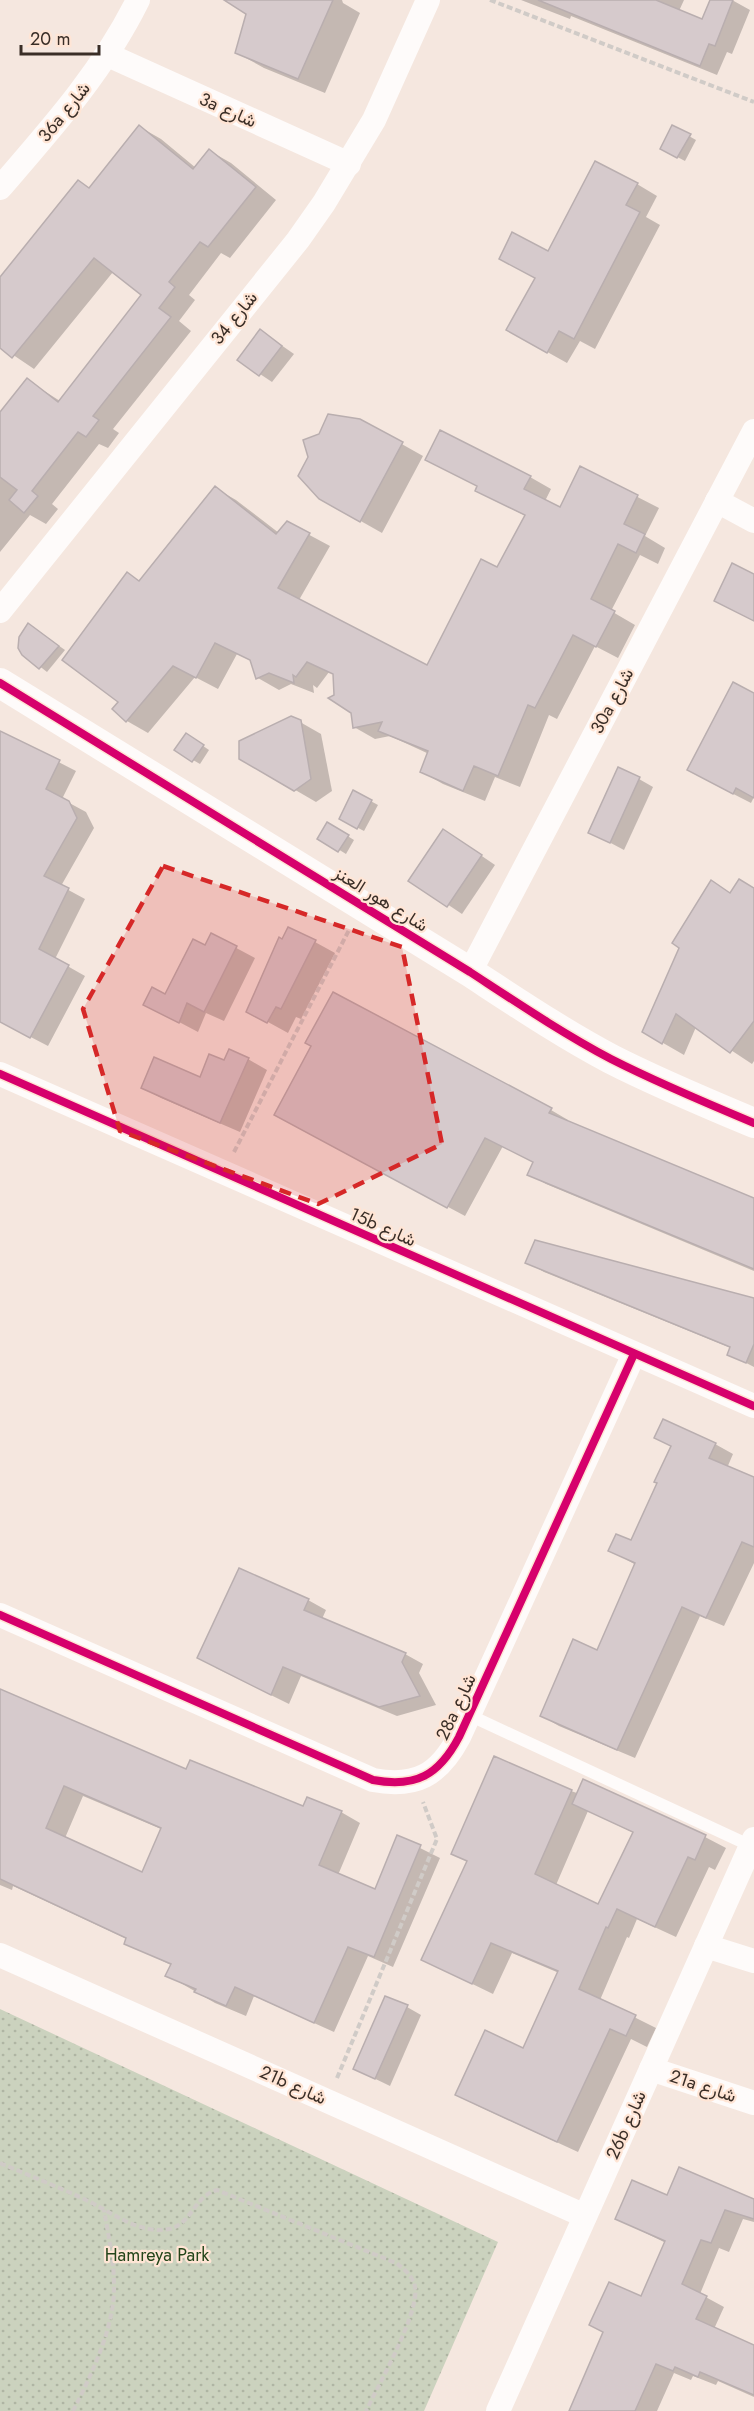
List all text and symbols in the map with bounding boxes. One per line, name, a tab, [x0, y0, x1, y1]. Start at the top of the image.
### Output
scale bar	[21, 18, 99, 56]
text: 20 m	[30, 26, 70, 52]
street label: 36a شارع	[32, 76, 96, 148]
street label: 3a شارع	[195, 86, 261, 134]
street label: شارع 34	[204, 286, 264, 350]
street label: 30a شارع	[584, 664, 640, 738]
street label: شارع هور العنز	[328, 859, 433, 938]
street label: 15b شارع	[346, 1201, 420, 1253]
street label: 28a شارع	[429, 1670, 483, 1744]
street label: 21b شارع	[256, 2059, 330, 2111]
street label: 21a شارع	[666, 2063, 740, 2109]
street label: 26b شارع	[599, 2087, 653, 2163]
park label: Hamreya Park	[105, 2242, 209, 2268]

